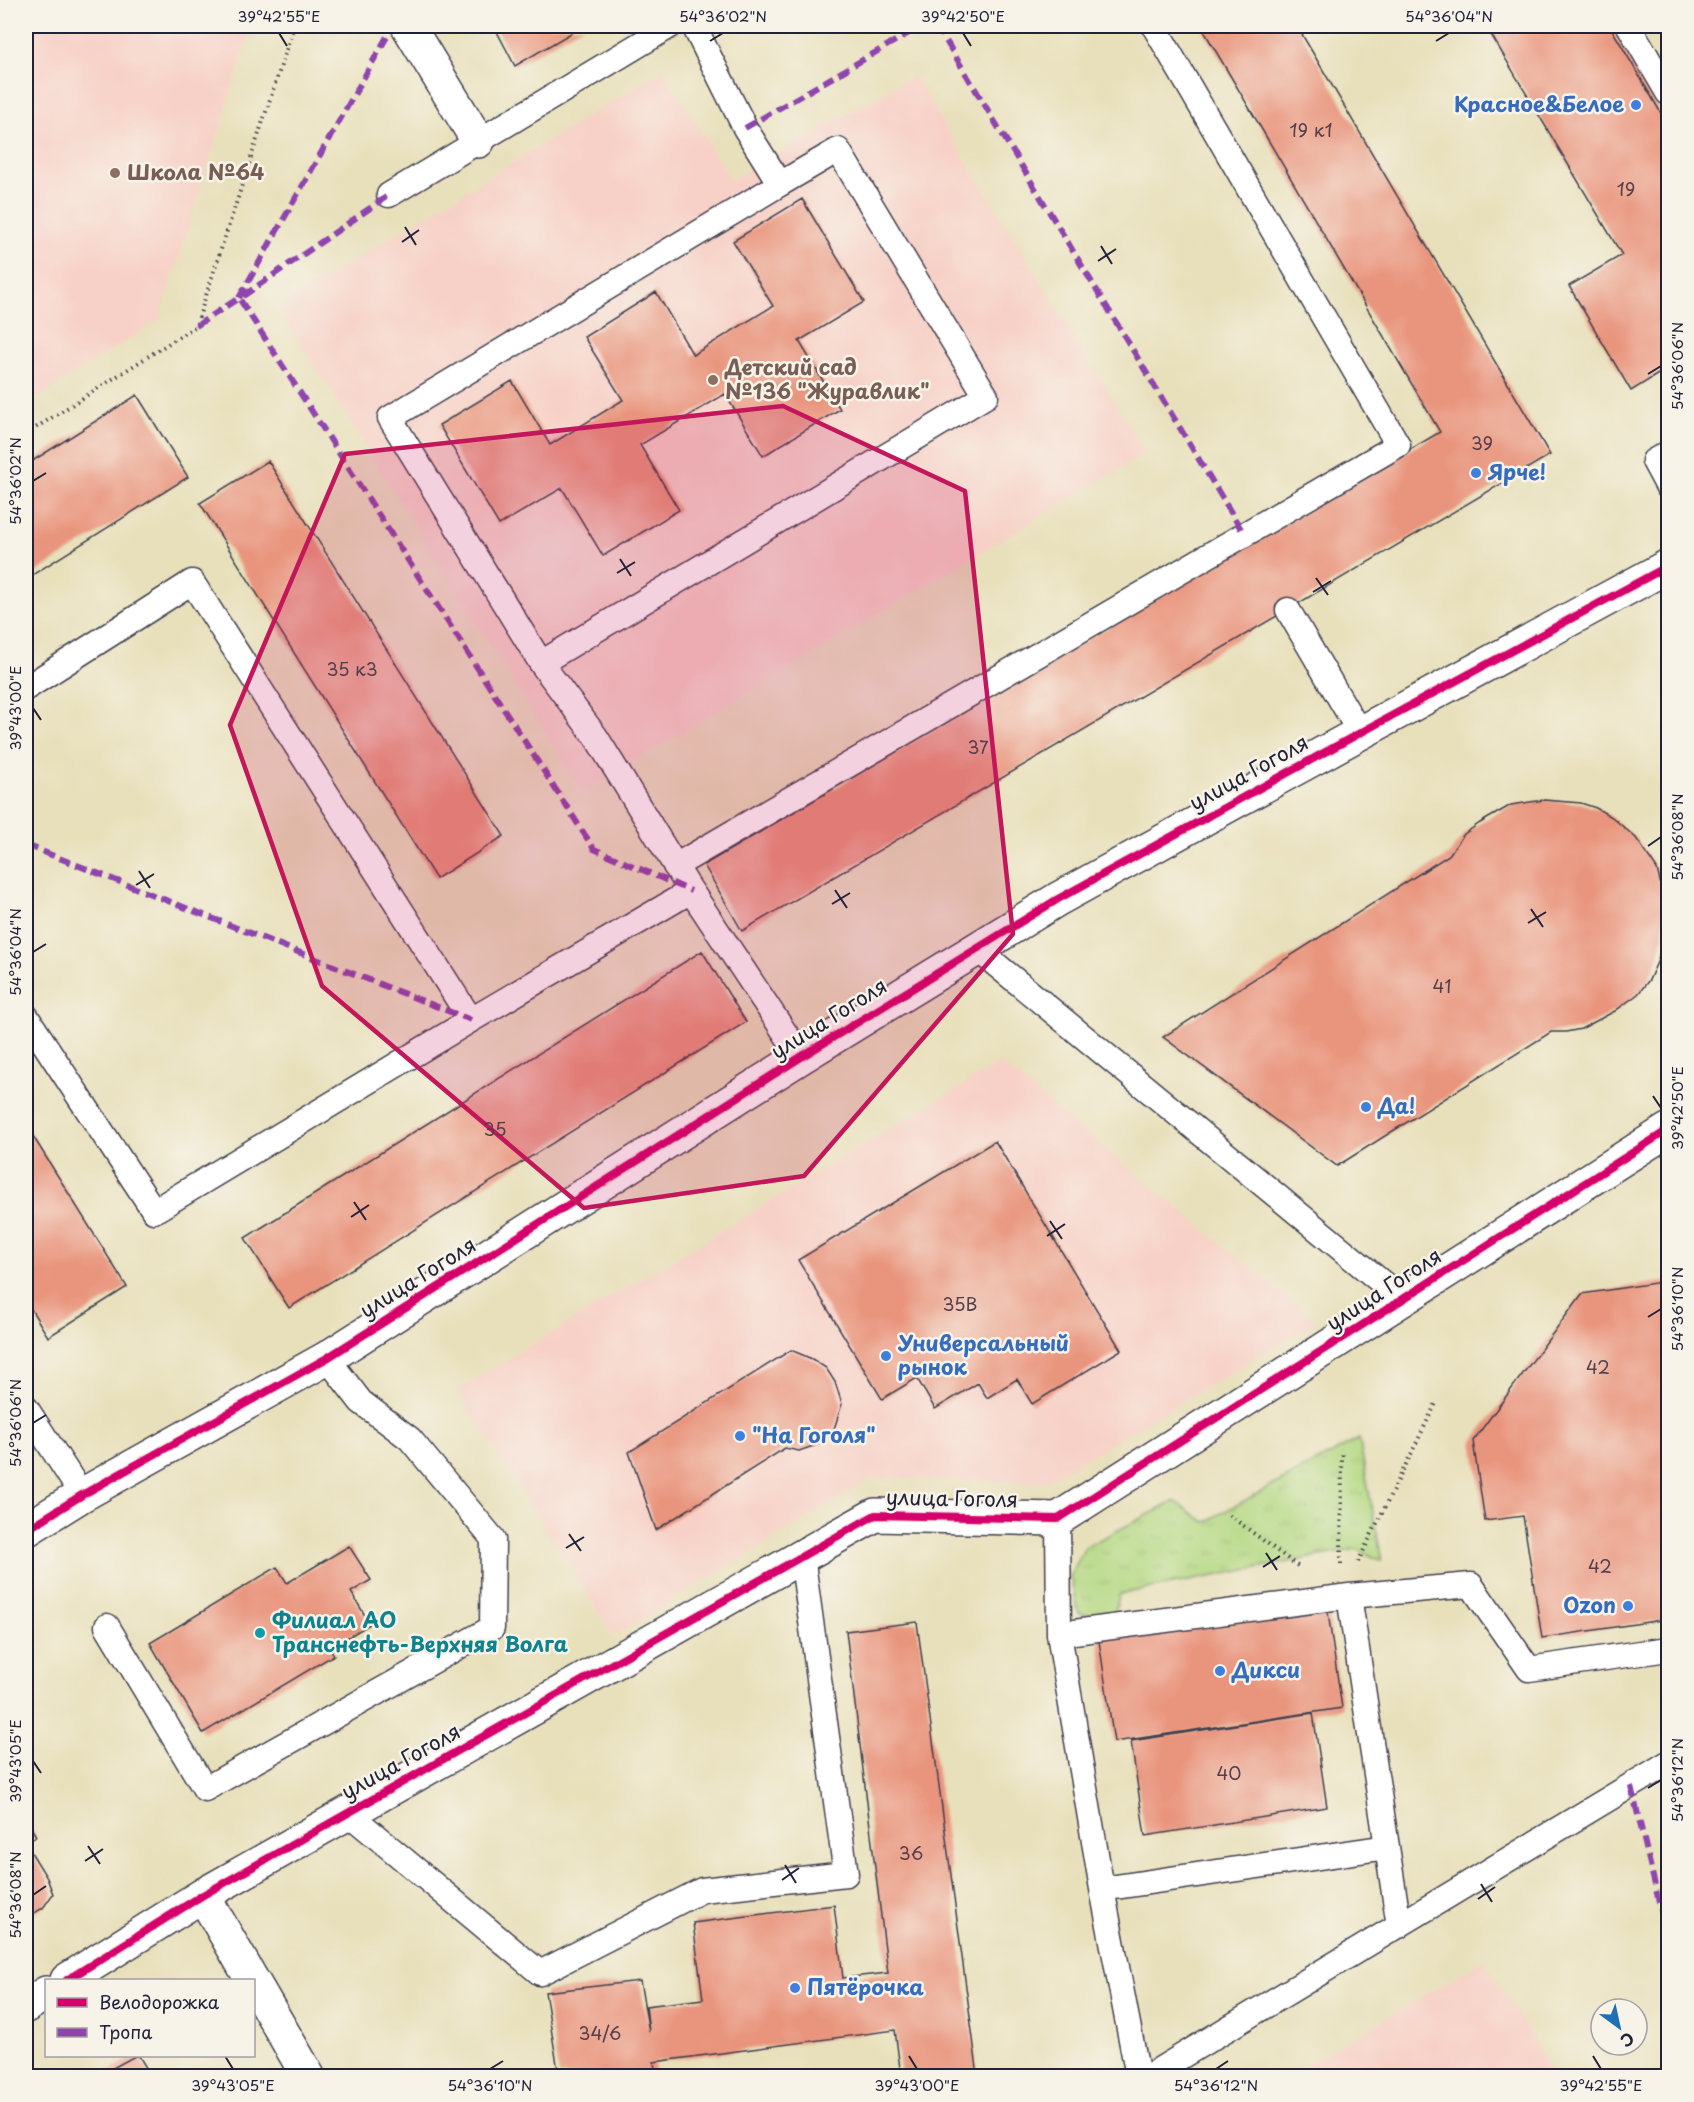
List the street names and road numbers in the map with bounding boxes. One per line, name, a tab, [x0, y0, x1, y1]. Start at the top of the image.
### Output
street label: улица Гоголя	[1182, 725, 1314, 817]
street label: улица Гоголя	[763, 969, 892, 1066]
street label: улица Гоголя	[352, 1228, 481, 1325]
street label: улица Гоголя	[1319, 1239, 1447, 1338]
street label: улица Гоголя	[886, 1480, 1018, 1514]
street label: улица Гоголя	[334, 1714, 466, 1806]

